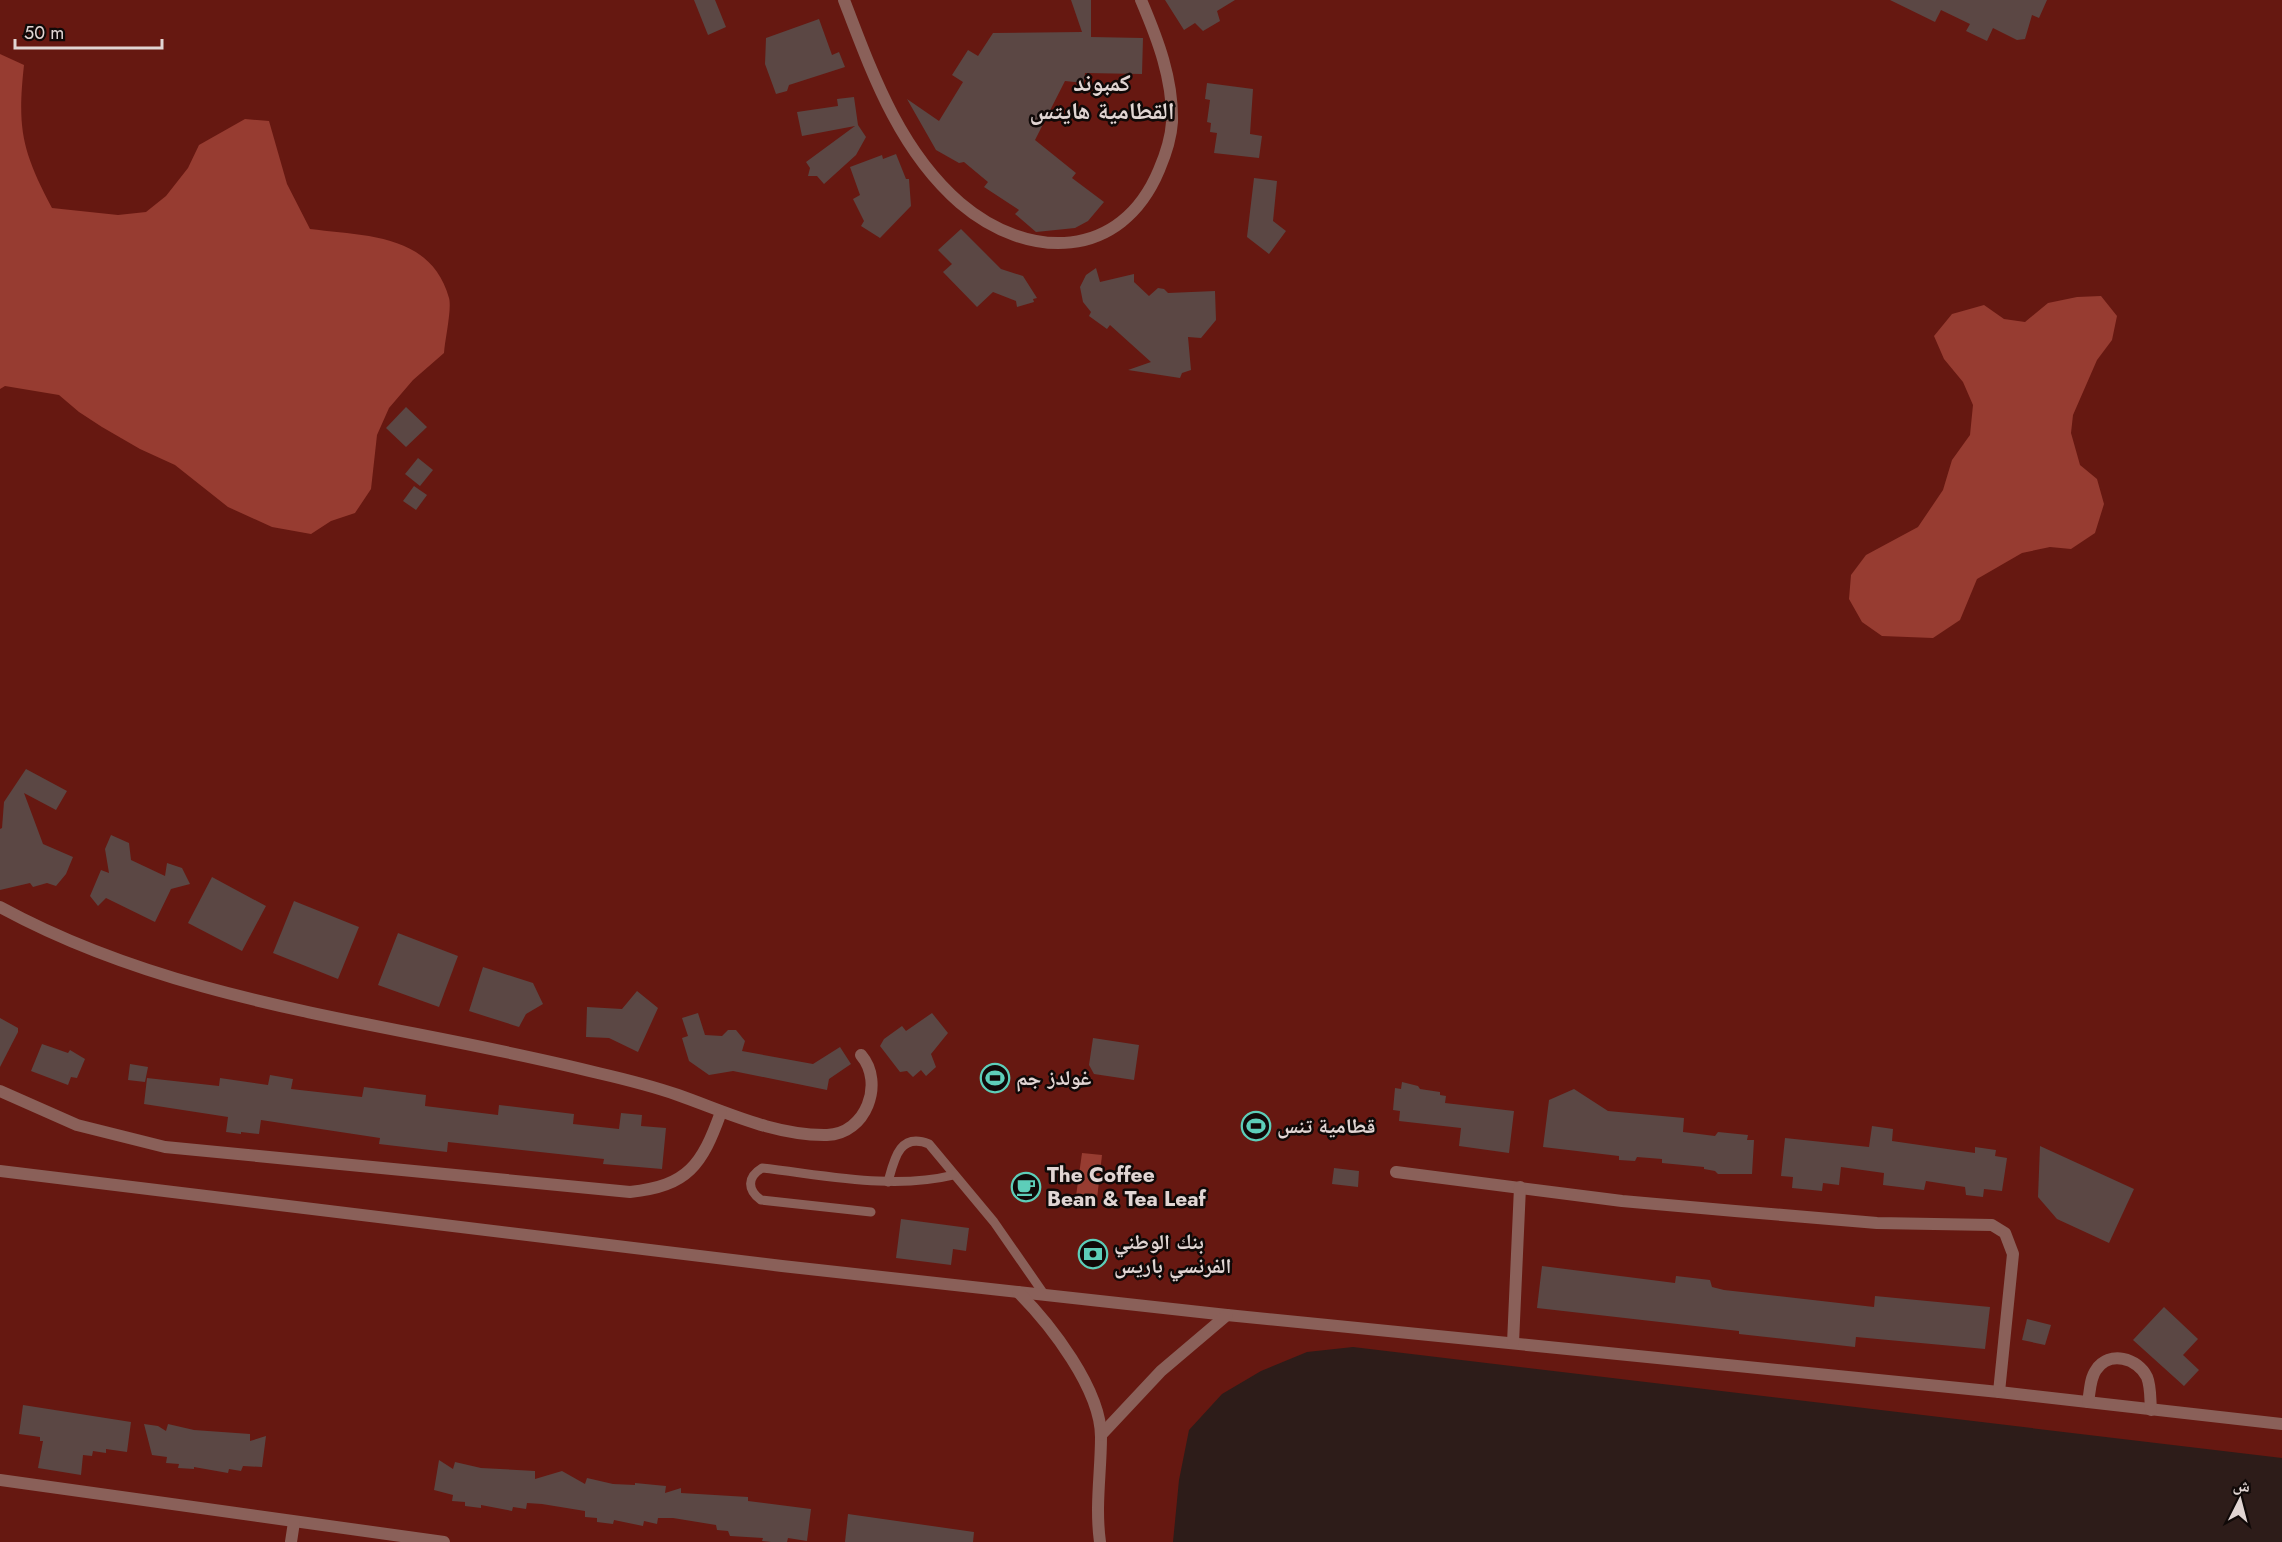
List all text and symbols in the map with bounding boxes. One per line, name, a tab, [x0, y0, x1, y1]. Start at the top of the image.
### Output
scale bar	[15, 12, 162, 50]
text: 50 m	[24, 20, 64, 46]
district label: كمبوند القطامية هايتس	[1029, 65, 1175, 128]
sports icon: غولدز جم	[979, 1062, 1011, 1094]
place label: غولدز جم	[1016, 1063, 1091, 1093]
sports icon: قطامية تنس	[1240, 1110, 1272, 1142]
place label: قطامية تنس	[1277, 1111, 1376, 1141]
place label: The Coffee Bean & Tea Leaf	[1047, 1160, 1207, 1214]
cafe icon: The Coffee Bean & Tea Leaf	[1010, 1171, 1042, 1203]
place label: بنك الوطني الفرنسي باريس	[1114, 1227, 1231, 1282]
bank icon: بنك الوطني الفرنسي باريس	[1077, 1238, 1109, 1270]
north arrow	[2210, 1470, 2270, 1530]
text: ش	[2232, 1473, 2251, 1498]

